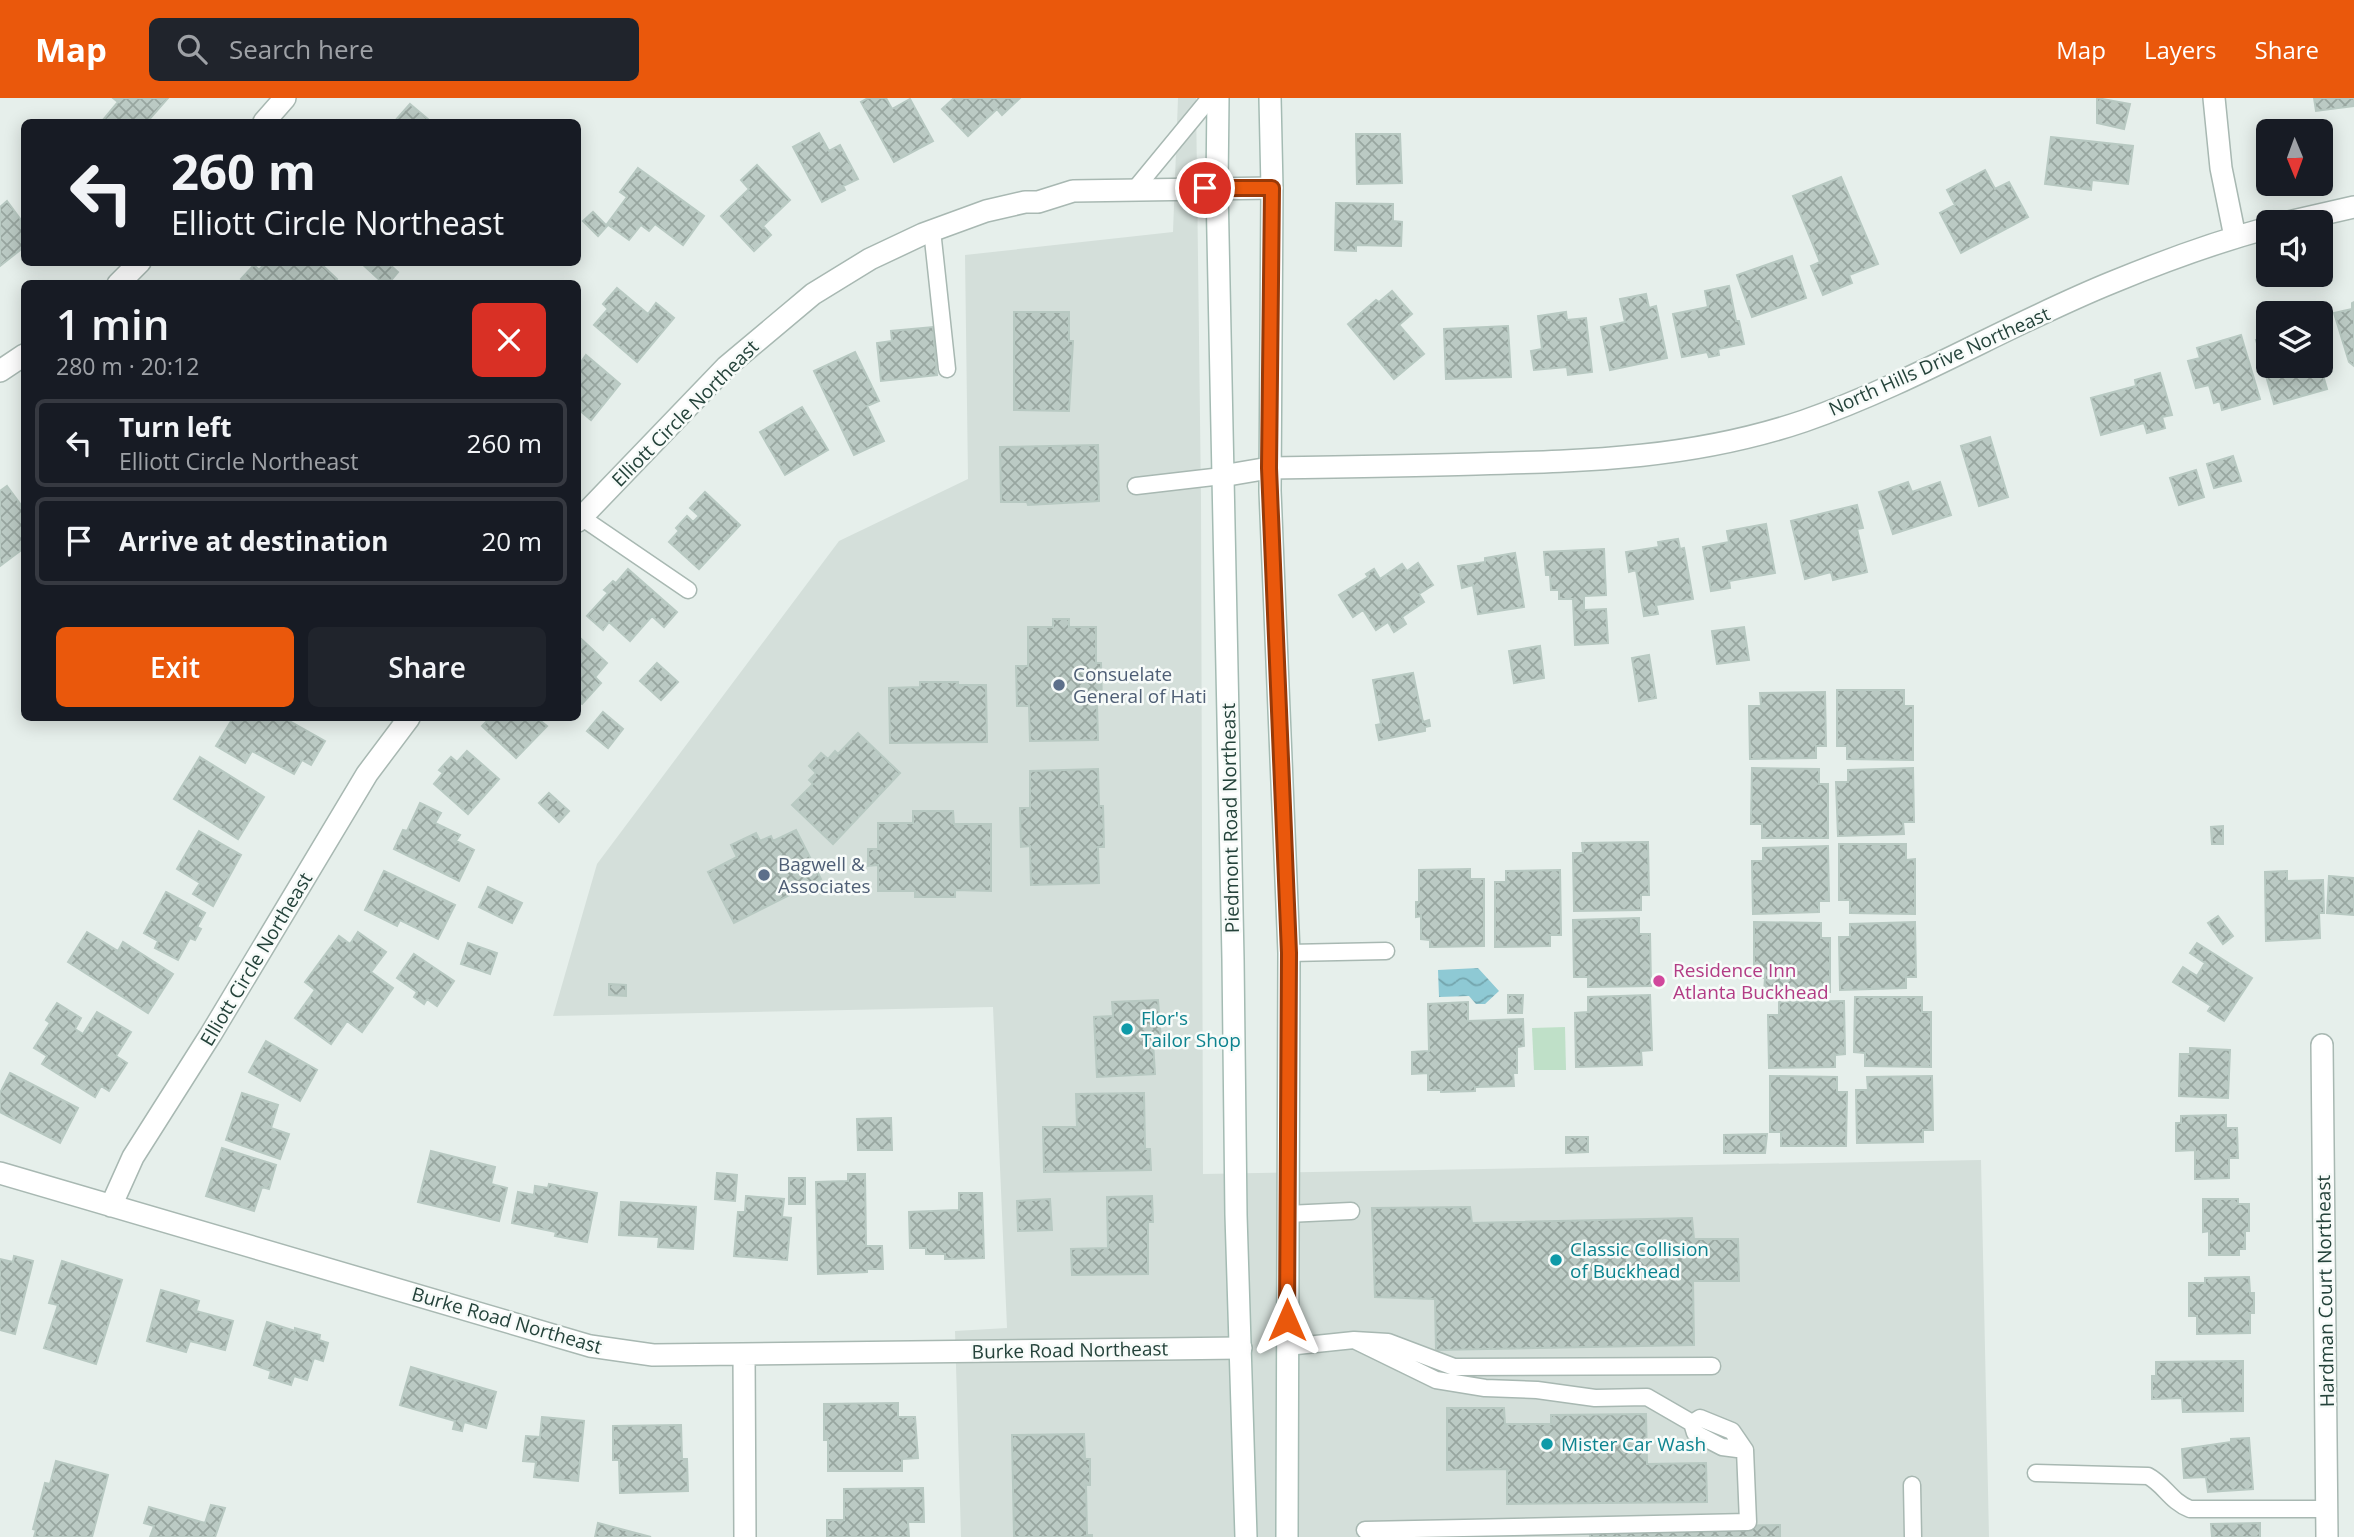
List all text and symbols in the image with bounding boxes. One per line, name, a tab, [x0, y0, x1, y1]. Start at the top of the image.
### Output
search box	[149, 18, 639, 81]
text: Map	[35, 27, 107, 72]
icon: search	[173, 30, 211, 68]
text: Search here	[229, 31, 374, 67]
text: Map	[2056, 33, 2106, 66]
text: Layers	[2144, 33, 2217, 66]
text: Share	[2255, 33, 2319, 66]
north arrow	[2256, 119, 2333, 196]
map controls	[2256, 119, 2333, 378]
text: 260 m	[171, 138, 316, 204]
icon: left	[56, 147, 147, 238]
pin	[1175, 158, 1235, 218]
icon: arrive	[1186, 169, 1224, 207]
text: Elliott Circle Northeast	[171, 201, 504, 244]
button: sound	[2256, 210, 2333, 287]
text: 1 min	[56, 295, 169, 352]
street label: North Hills Drive Northeast	[1824, 300, 2054, 422]
button: layers	[2256, 301, 2333, 378]
button: close	[472, 303, 546, 377]
street label: Elliott Circle Northeast	[606, 334, 764, 492]
text: 280 m · 20:12	[56, 350, 199, 382]
text: Turn left	[119, 409, 231, 445]
icon: left	[60, 424, 98, 462]
text: 260 m	[467, 425, 542, 461]
text: Elliott Circle Northeast	[119, 445, 359, 477]
icon: arrive	[60, 522, 98, 560]
text: Arrive at destination	[119, 523, 388, 559]
text: 20 m	[481, 523, 542, 559]
button: Exit	[56, 627, 294, 707]
button: Share	[308, 627, 546, 707]
place label: Consuelate General of Hati	[1073, 661, 1207, 709]
marker: Consuelate General of Hati	[1051, 677, 1067, 693]
street label: Piedmont Road Northeast	[1215, 702, 1245, 933]
place label: Bagwell & Associates	[778, 851, 871, 899]
street label: Elliott Circle Northeast	[194, 867, 318, 1051]
marker: Bagwell & Associates	[756, 867, 772, 883]
place label: Residence Inn Atlanta Buckhead	[1673, 957, 1829, 1005]
marker: Residence Inn Atlanta Buckhead	[1651, 973, 1667, 989]
place label: Flor's Tailor Shop	[1141, 1005, 1241, 1053]
marker: Flor's Tailor Shop	[1119, 1021, 1135, 1037]
street label: Hardman Court Northeast	[2310, 1174, 2340, 1407]
place label: Classic Collision of Buckhead	[1570, 1236, 1709, 1284]
marker: Classic Collision of Buckhead	[1548, 1252, 1564, 1268]
street label: Burke Road Northeast	[409, 1280, 605, 1360]
position arrow	[1250, 1283, 1324, 1357]
street label: Burke Road Northeast	[972, 1335, 1169, 1365]
place label: Mister Car Wash	[1561, 1431, 1706, 1457]
marker: Mister Car Wash	[1539, 1436, 1555, 1452]

